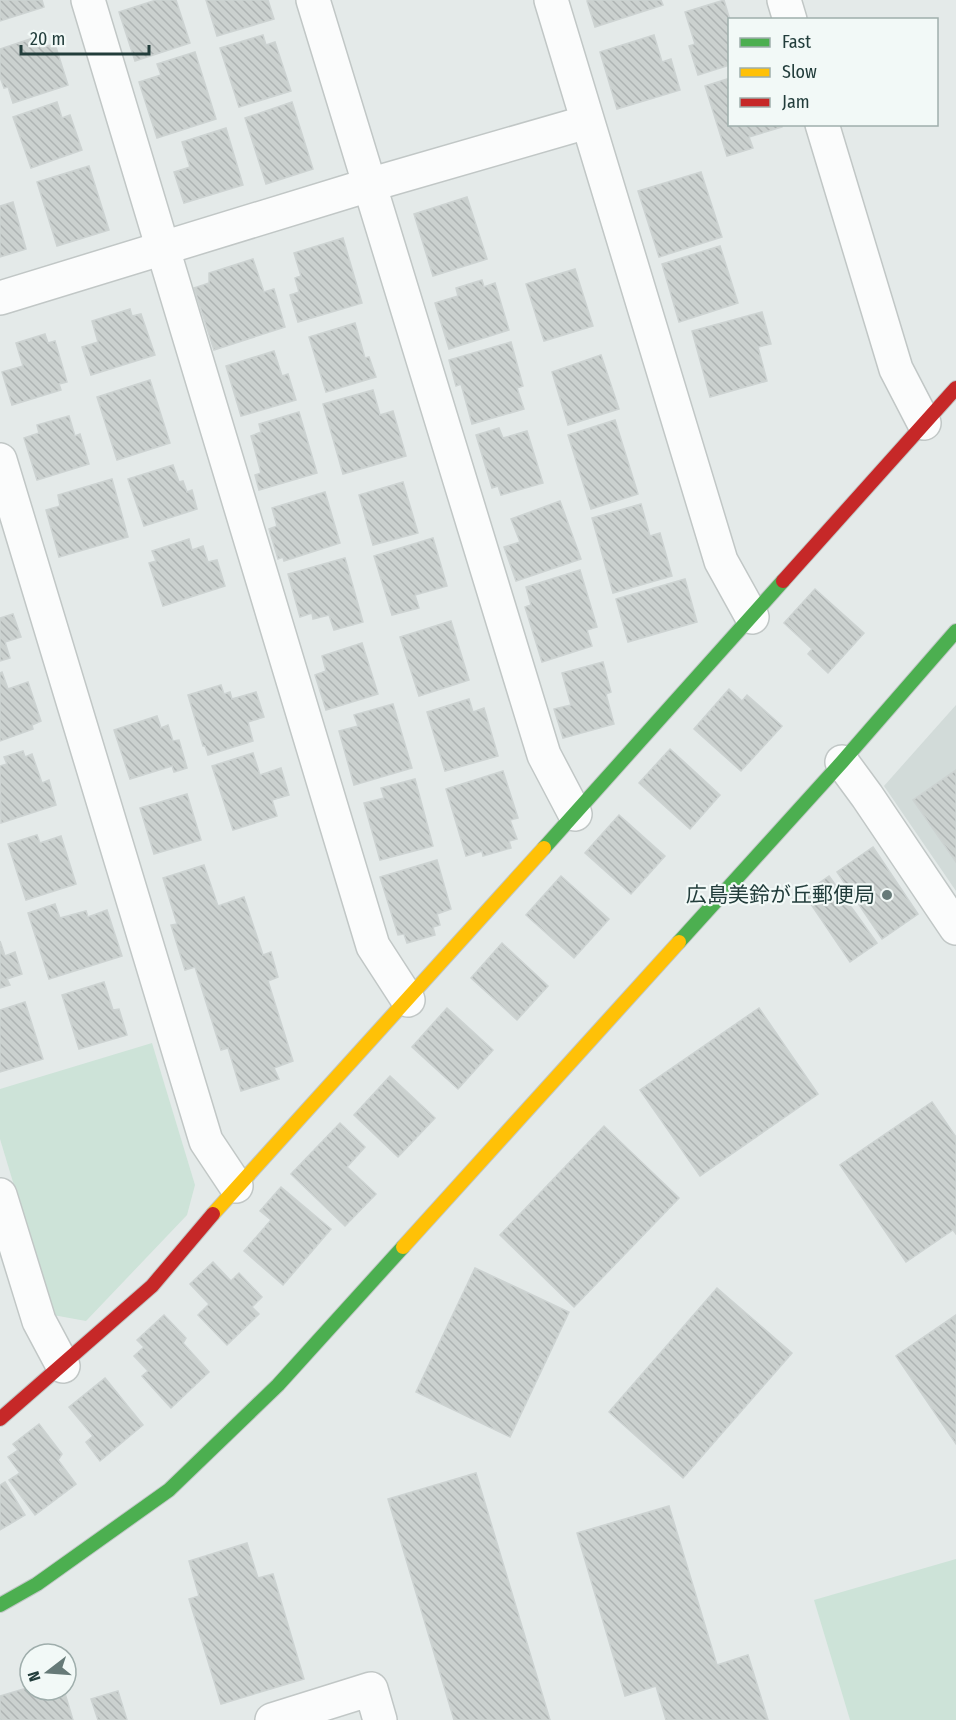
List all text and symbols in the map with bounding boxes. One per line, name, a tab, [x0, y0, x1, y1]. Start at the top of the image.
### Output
scale bar	[21, 18, 148, 56]
legend	[728, 18, 938, 126]
text: 20 m	[30, 28, 65, 50]
text: Fast	[782, 31, 811, 53]
text: Slow	[782, 61, 817, 83]
text: Jam	[782, 91, 810, 113]
place label: 広島美鈴が丘郵便局	[686, 882, 875, 908]
marker: 広島美鈴が丘郵便局	[880, 888, 894, 902]
north arrow	[18, 1642, 78, 1702]
text: N	[24, 1669, 45, 1684]

